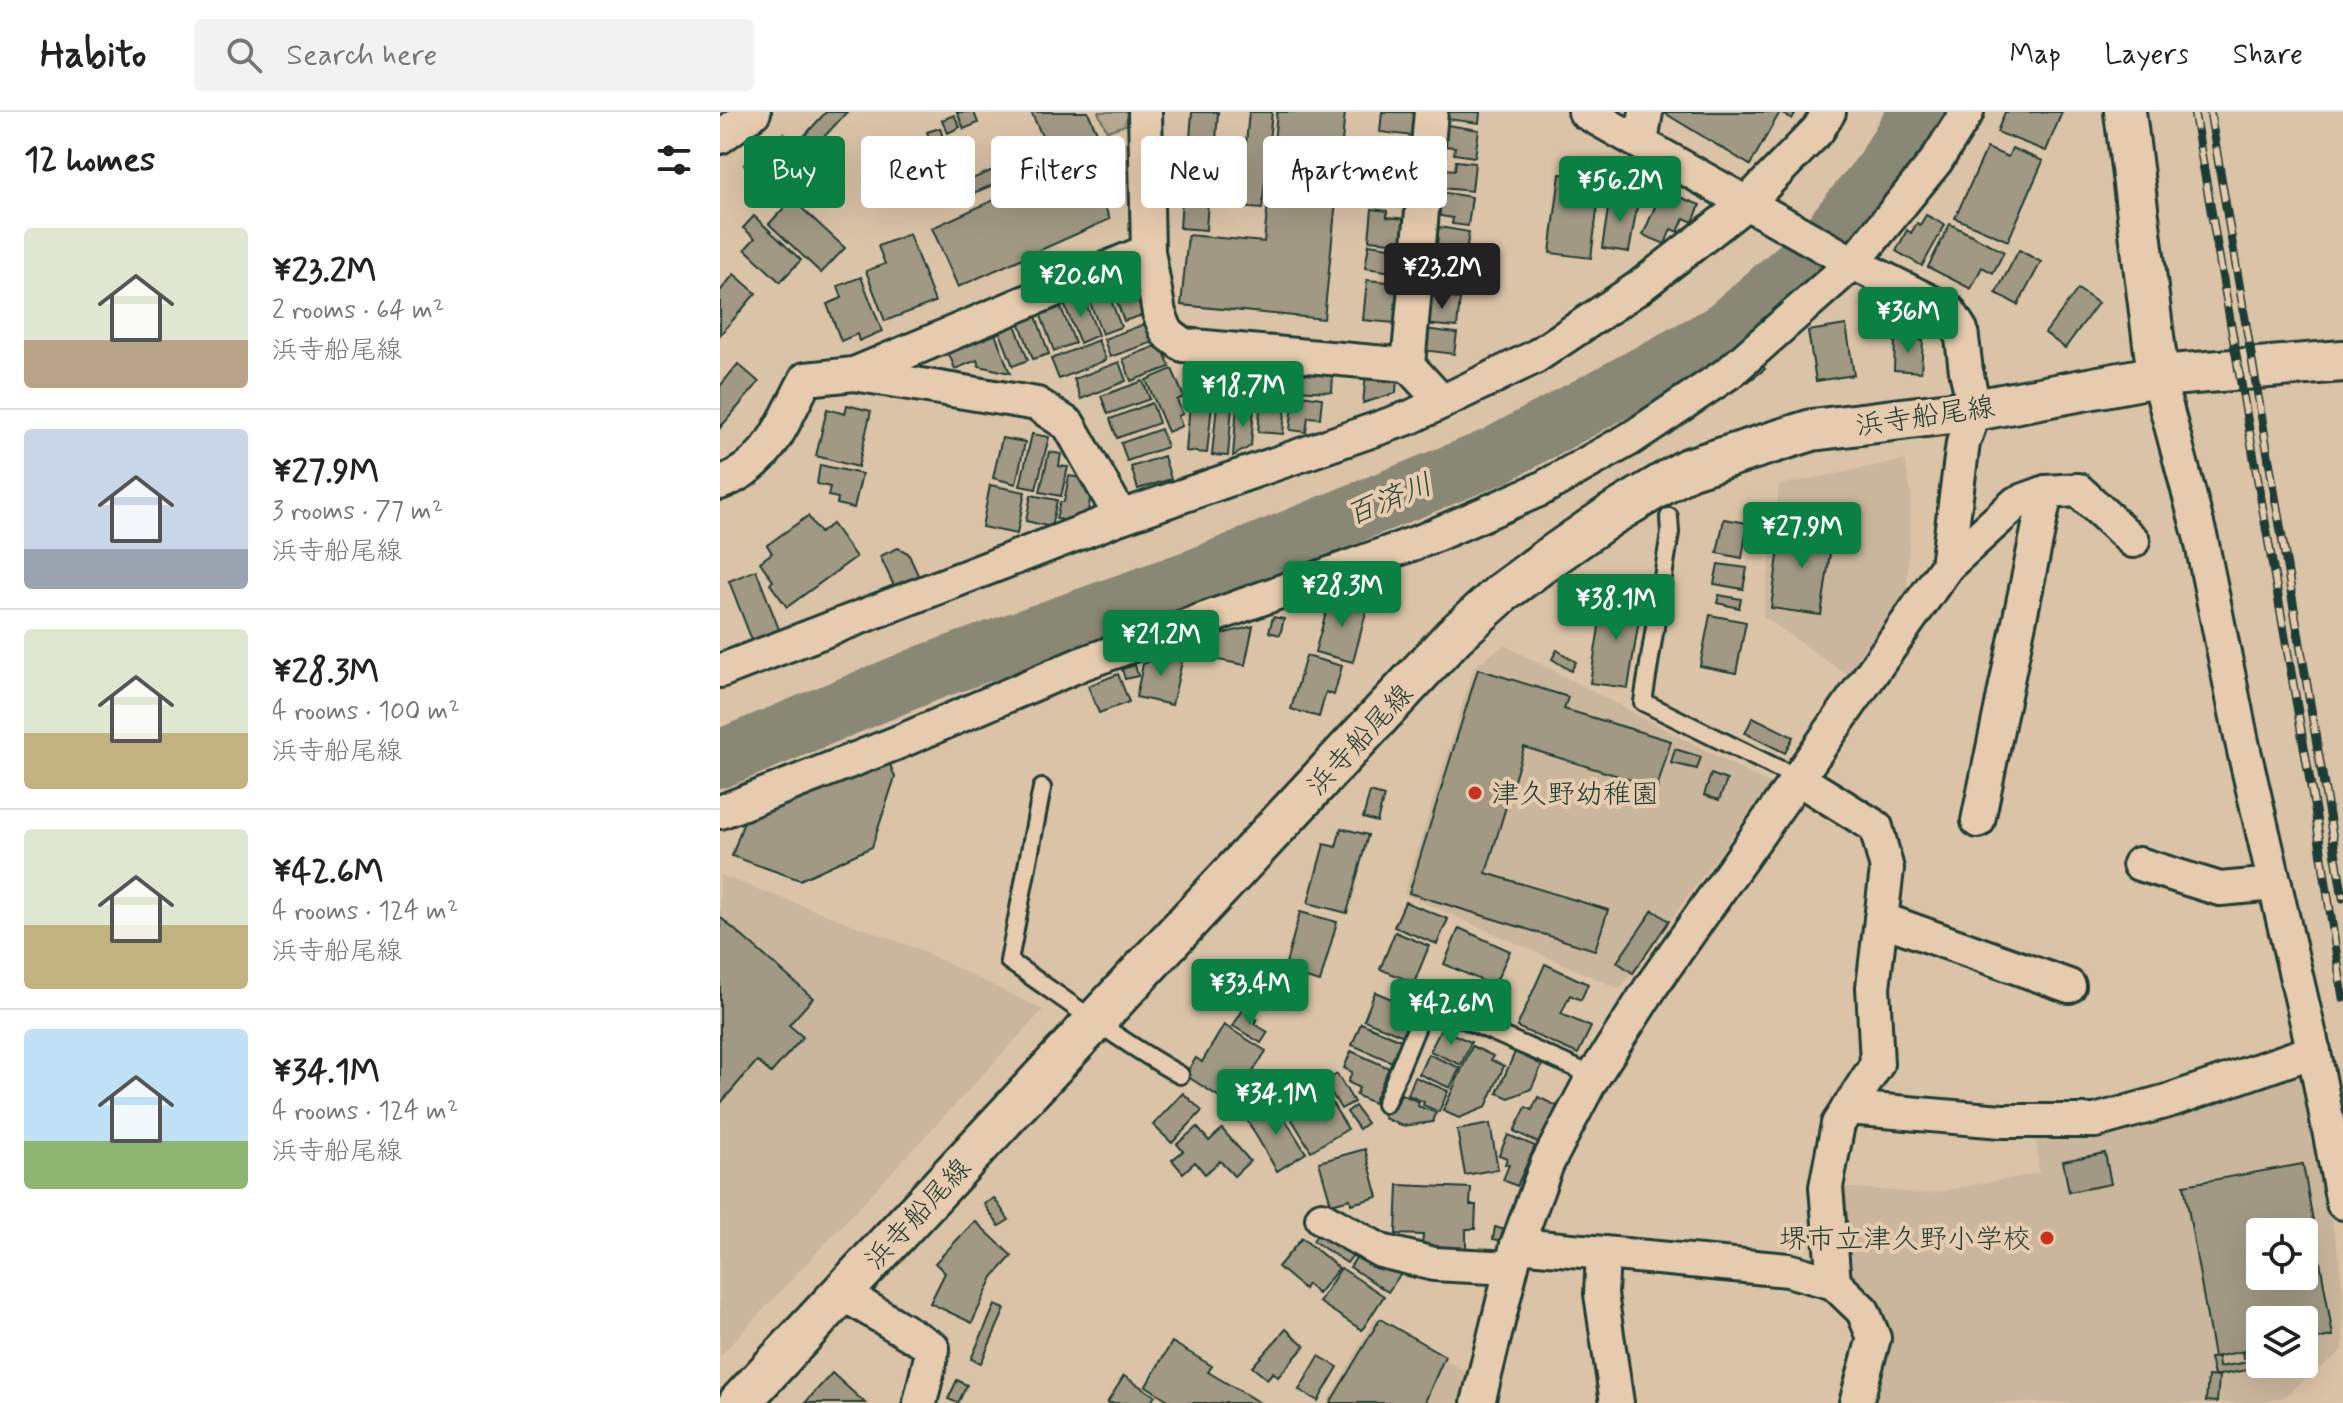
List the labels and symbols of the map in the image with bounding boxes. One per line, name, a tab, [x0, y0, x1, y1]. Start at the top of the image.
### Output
pin: ¥56.2M	[1555, 156, 1685, 224]
pin: ¥23.2M	[1377, 243, 1507, 311]
pin: ¥20.6M	[1016, 251, 1146, 319]
pin: ¥36M	[1861, 287, 1955, 355]
pin: ¥18.7M	[1178, 361, 1308, 429]
street label: 浜寺船尾線	[1853, 389, 1997, 446]
water label: 百済川	[1341, 465, 1439, 535]
pin: ¥27.9M	[1737, 502, 1867, 570]
pin: ¥28.3M	[1277, 561, 1407, 629]
pin: ¥38.1M	[1551, 574, 1681, 642]
pin: ¥21.2M	[1096, 610, 1226, 678]
street label: 浜寺船尾線	[1300, 677, 1422, 805]
place label: 津久野幼稚園	[1491, 777, 1659, 814]
marker: 津久野幼稚園	[1466, 784, 1484, 802]
pin: ¥33.4M	[1185, 959, 1315, 1027]
pin: ¥42.6M	[1386, 979, 1516, 1047]
pin: ¥34.1M	[1211, 1069, 1341, 1137]
street label: 浜寺船尾線	[858, 1151, 980, 1279]
place label: 堺市立津久野小学校	[1779, 1222, 2031, 1259]
marker: 堺市立津久野小学校	[2038, 1229, 2056, 1247]

